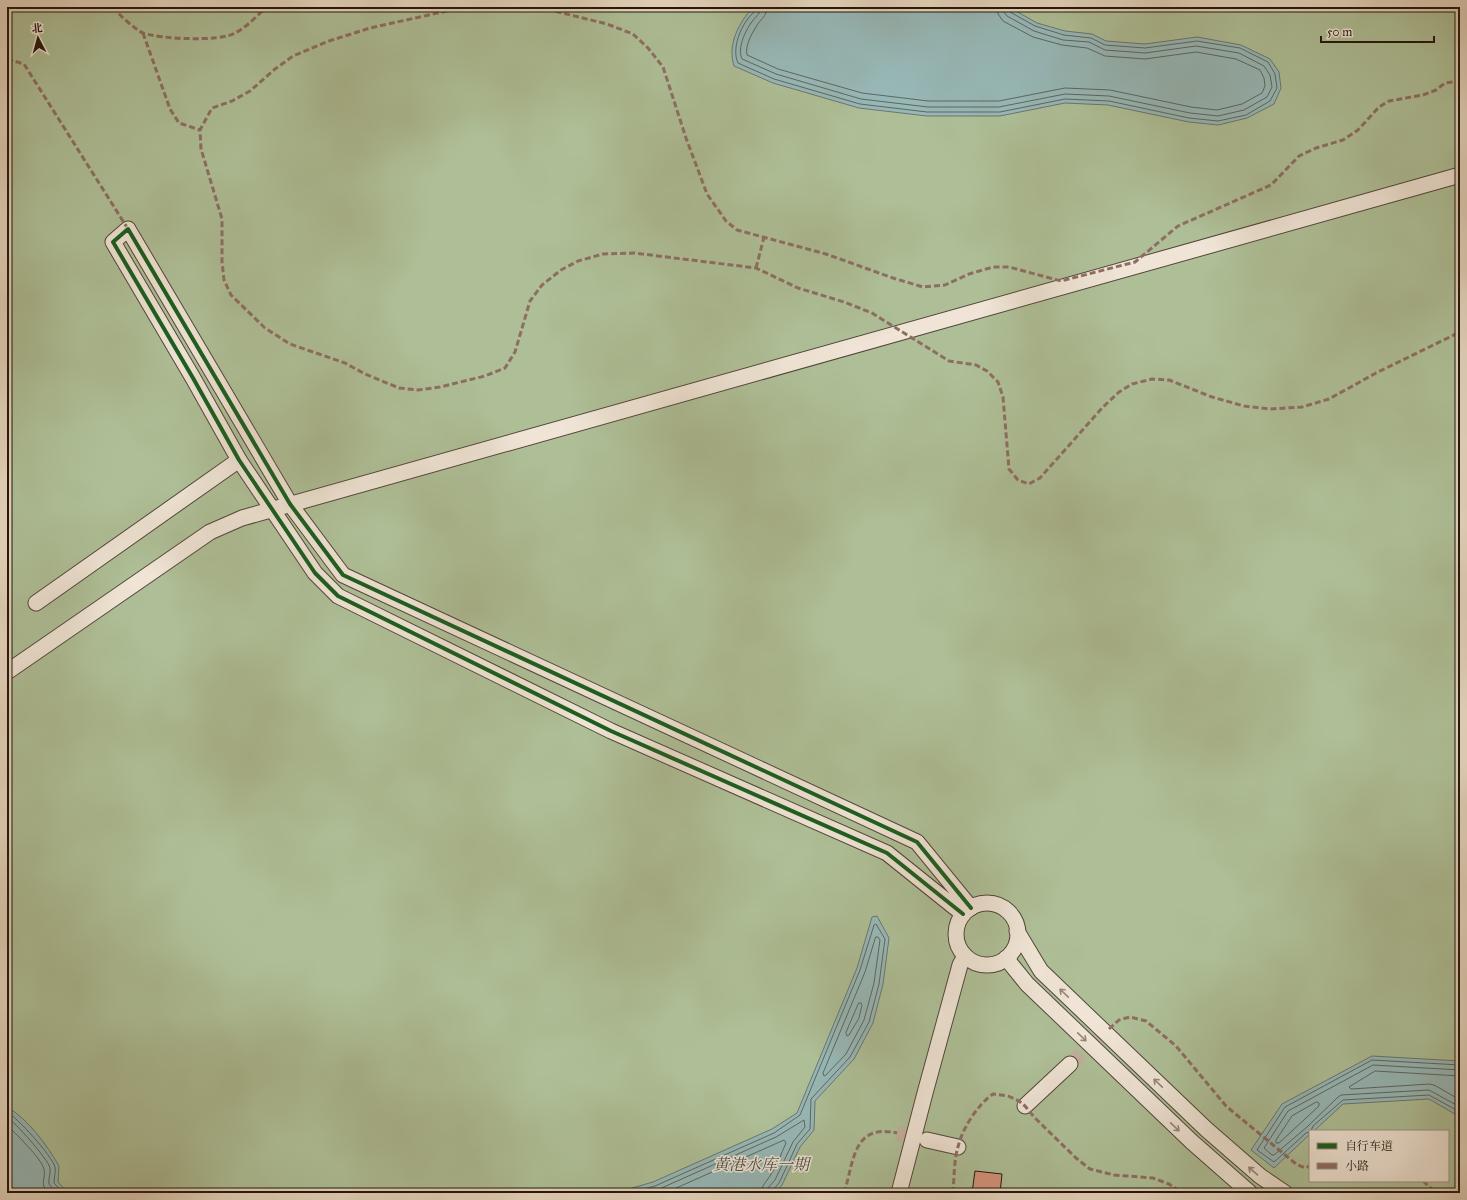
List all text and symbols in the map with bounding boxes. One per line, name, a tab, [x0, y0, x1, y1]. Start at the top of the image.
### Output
north arrow	[18, 18, 58, 58]
scale bar	[1321, 18, 1434, 44]
text: 北	[31, 22, 43, 36]
text: 50 m	[1327, 25, 1352, 39]
one-way arrow	[1059, 988, 1069, 997]
one-way arrow	[1077, 1032, 1087, 1041]
one-way arrow	[1153, 1078, 1163, 1087]
one-way arrow	[1170, 1122, 1180, 1131]
legend	[1309, 1130, 1449, 1182]
text: 自行车道	[1345, 1139, 1393, 1153]
water label: 黄港水库一期	[713, 1155, 812, 1174]
text: 小路	[1345, 1159, 1369, 1173]
one-way arrow	[1248, 1166, 1259, 1175]

